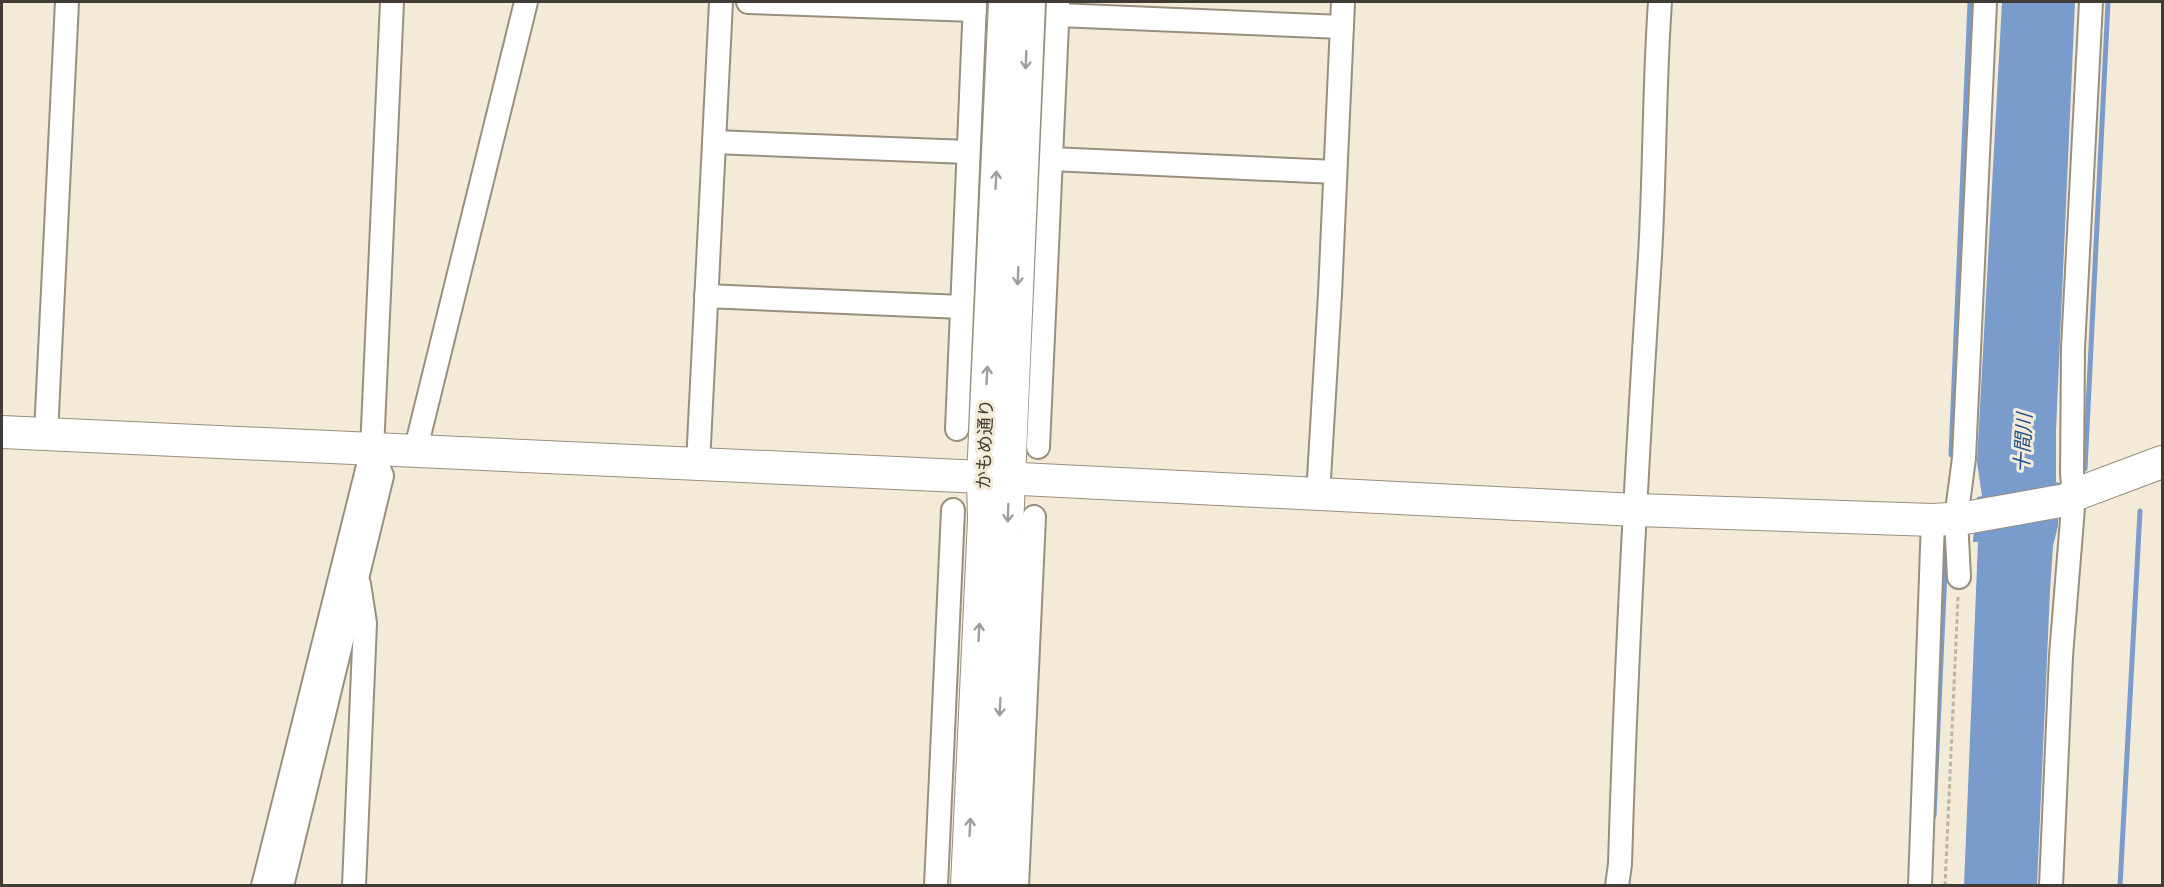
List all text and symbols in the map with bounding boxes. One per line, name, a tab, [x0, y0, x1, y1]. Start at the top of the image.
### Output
one-way arrow	[1021, 49, 1032, 69]
one-way arrow	[991, 170, 1002, 190]
one-way arrow	[1012, 265, 1023, 285]
one-way arrow	[982, 365, 993, 385]
street label: かもめ通り	[972, 399, 997, 489]
water label: 十間川	[2009, 410, 2037, 474]
one-way arrow	[1003, 502, 1014, 522]
one-way arrow	[973, 623, 984, 643]
one-way arrow	[994, 697, 1005, 717]
one-way arrow	[964, 818, 975, 838]

